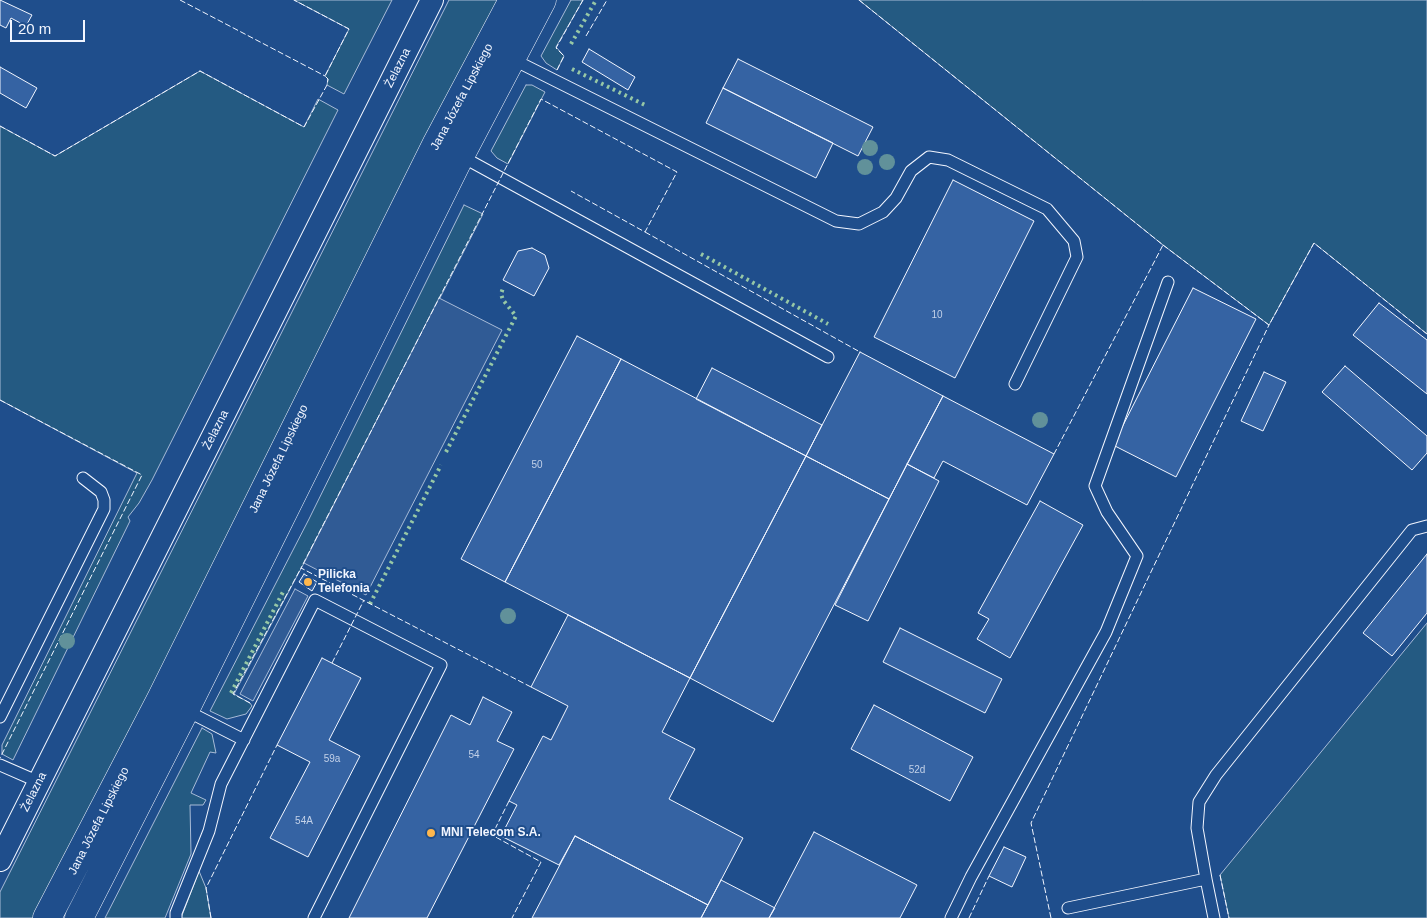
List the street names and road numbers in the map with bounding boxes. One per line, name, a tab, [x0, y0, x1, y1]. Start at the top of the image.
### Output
street label: Jana Józefa Lipskiego	[428, 41, 496, 153]
street label: Żelazna	[382, 46, 414, 90]
street label: Jana Józefa Lipskiego	[247, 402, 311, 516]
street label: Żelazna	[200, 408, 232, 452]
street label: Jana Józefa Lipskiego	[66, 765, 132, 877]
street label: Żelazna	[18, 770, 50, 814]

